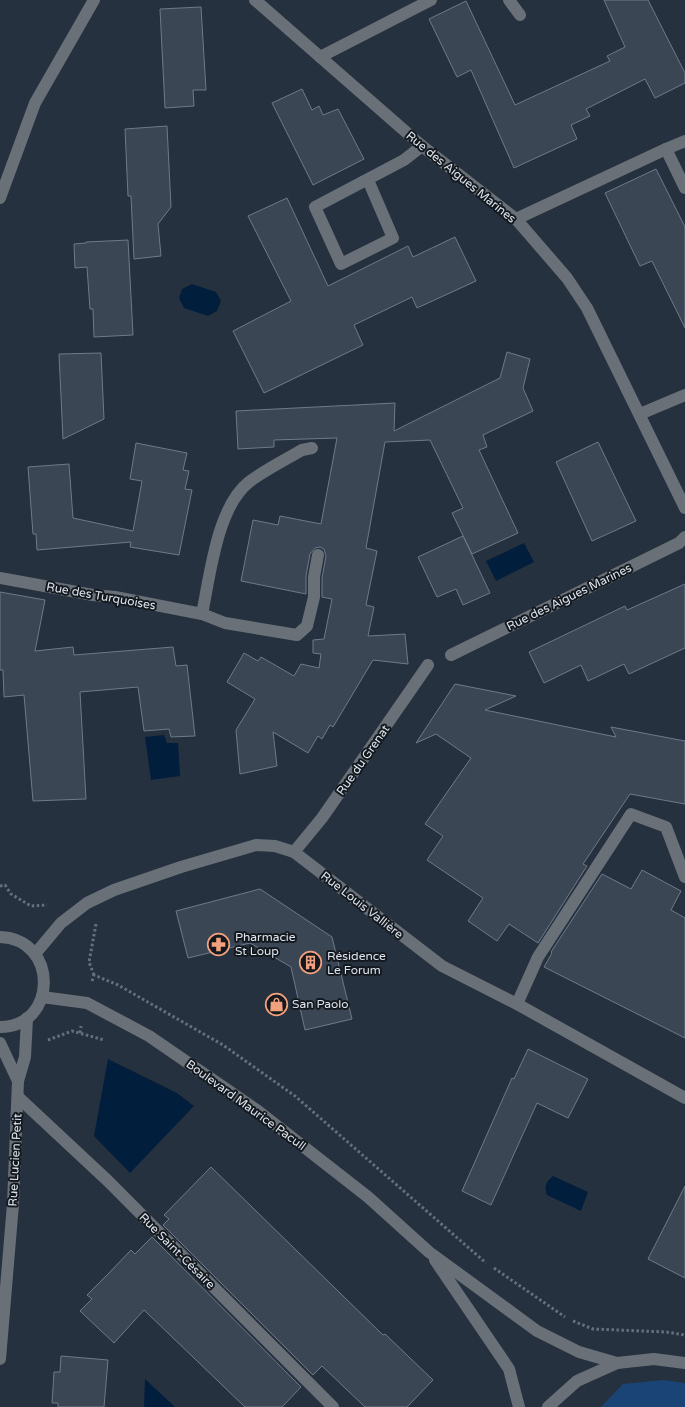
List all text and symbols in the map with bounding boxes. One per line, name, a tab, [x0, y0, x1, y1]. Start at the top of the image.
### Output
street label: Rue des Aigues Marines	[403, 128, 519, 226]
street label: Rue des Aigues Marines	[504, 561, 634, 633]
street label: Rue des Turquoises	[45, 579, 157, 613]
street label: Rue du Grenat	[334, 722, 393, 798]
street label: Rue Louis Vallière	[318, 869, 406, 942]
place label: Pharmacie St Loup	[235, 930, 296, 958]
pharmacy icon: Pharmacie St Loup	[207, 932, 231, 956]
place label: Résidence Le Forum	[327, 949, 386, 977]
building icon: Résidence Le Forum	[299, 951, 323, 975]
shop icon: San Paolo	[264, 992, 288, 1016]
place label: San Paolo	[292, 997, 349, 1011]
street label: Boulevard Maurice Pacull	[183, 1057, 309, 1153]
street label: Rue Lucien Petit	[6, 1113, 24, 1207]
street label: Rue Saint-Césaire	[136, 1210, 218, 1292]

